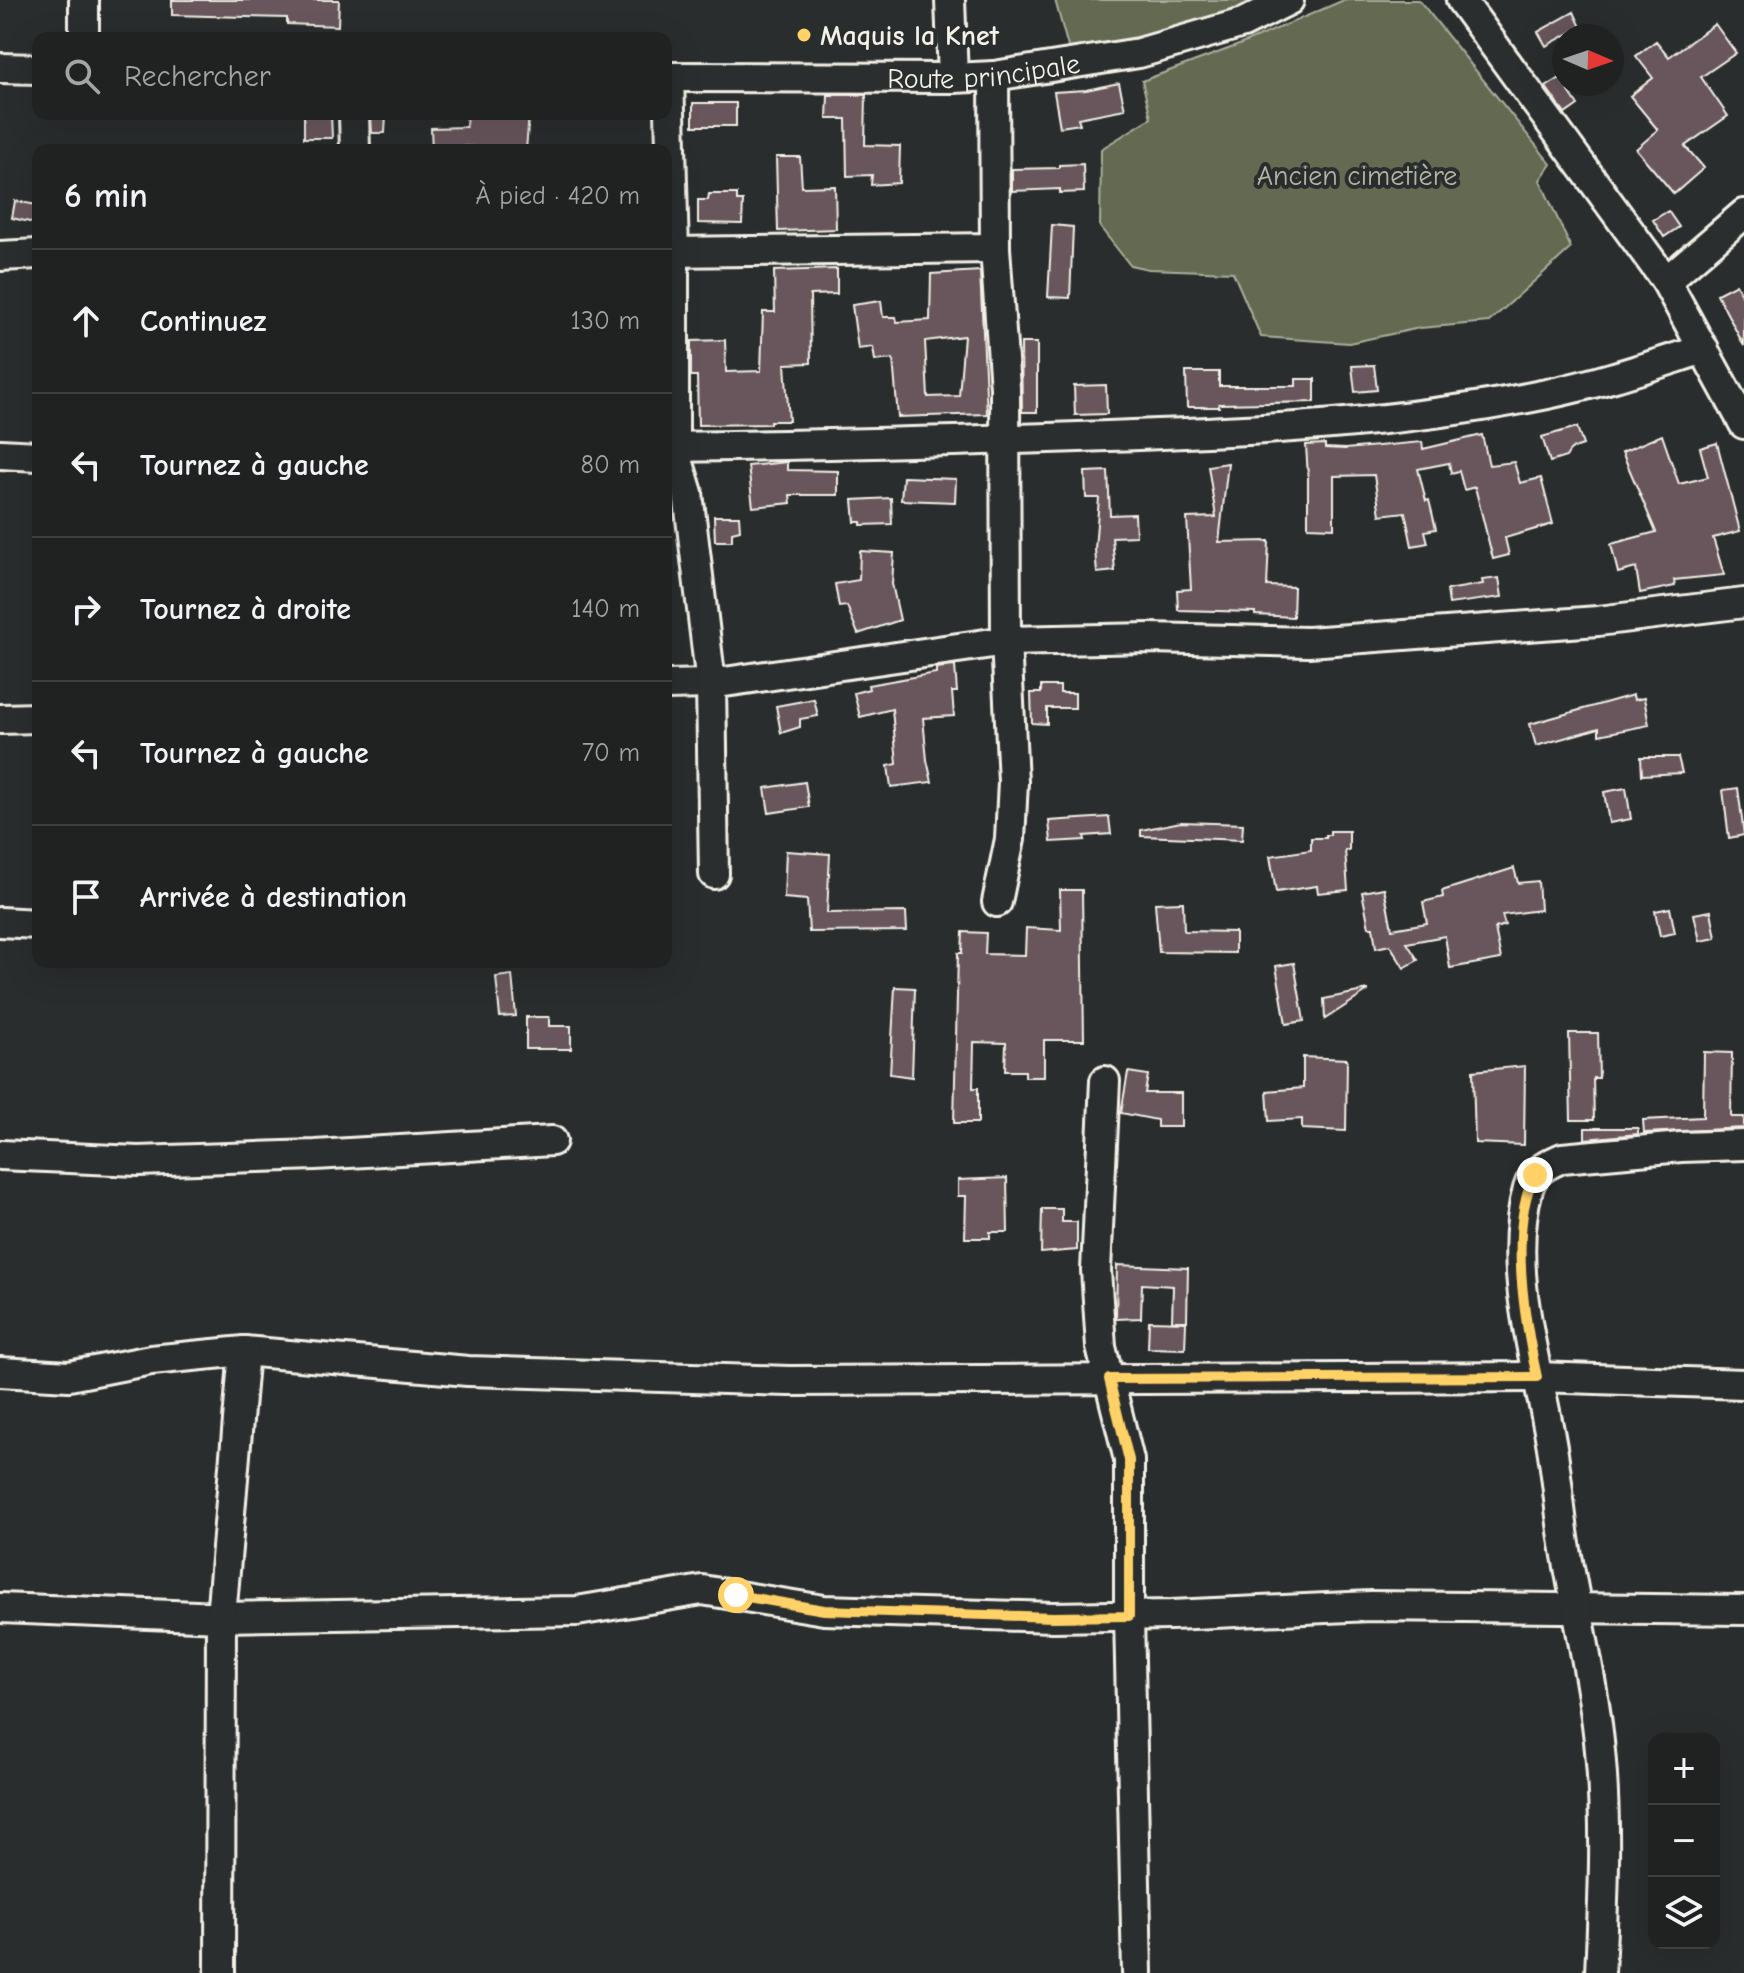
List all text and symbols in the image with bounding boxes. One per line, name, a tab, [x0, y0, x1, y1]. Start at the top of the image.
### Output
place label: Maquis la Knet	[820, 20, 1000, 52]
north arrow	[1552, 24, 1624, 96]
marker: Maquis la Knet	[795, 26, 813, 44]
search box	[32, 32, 672, 120]
street label: Route principale	[887, 48, 1082, 95]
icon: search	[60, 54, 104, 98]
text: Rechercher	[124, 59, 271, 94]
park label: Ancien cimetière	[1257, 160, 1457, 192]
text: 6 min	[64, 176, 148, 216]
text: À pied · 420 m	[476, 181, 640, 211]
icon: ahead	[64, 299, 108, 343]
text: Continuez	[140, 304, 266, 339]
text: 130 m	[571, 306, 640, 336]
icon: left	[64, 443, 108, 487]
text: Tournez à gauche	[140, 448, 369, 483]
text: 80 m	[581, 450, 640, 480]
icon: right	[64, 587, 108, 631]
text: Tournez à droite	[140, 592, 351, 627]
text: 140 m	[571, 594, 640, 624]
icon: left	[64, 731, 108, 775]
text: Tournez à gauche	[140, 736, 369, 771]
text: 70 m	[582, 738, 640, 768]
icon: arrive	[64, 875, 108, 919]
text: Arrivée à destination	[140, 880, 407, 915]
route end	[1517, 1157, 1553, 1193]
route start	[718, 1577, 754, 1613]
map controls	[1648, 1733, 1720, 1949]
button: +	[1648, 1733, 1720, 1805]
button: −	[1648, 1805, 1720, 1877]
button: layers	[1648, 1877, 1720, 1949]

